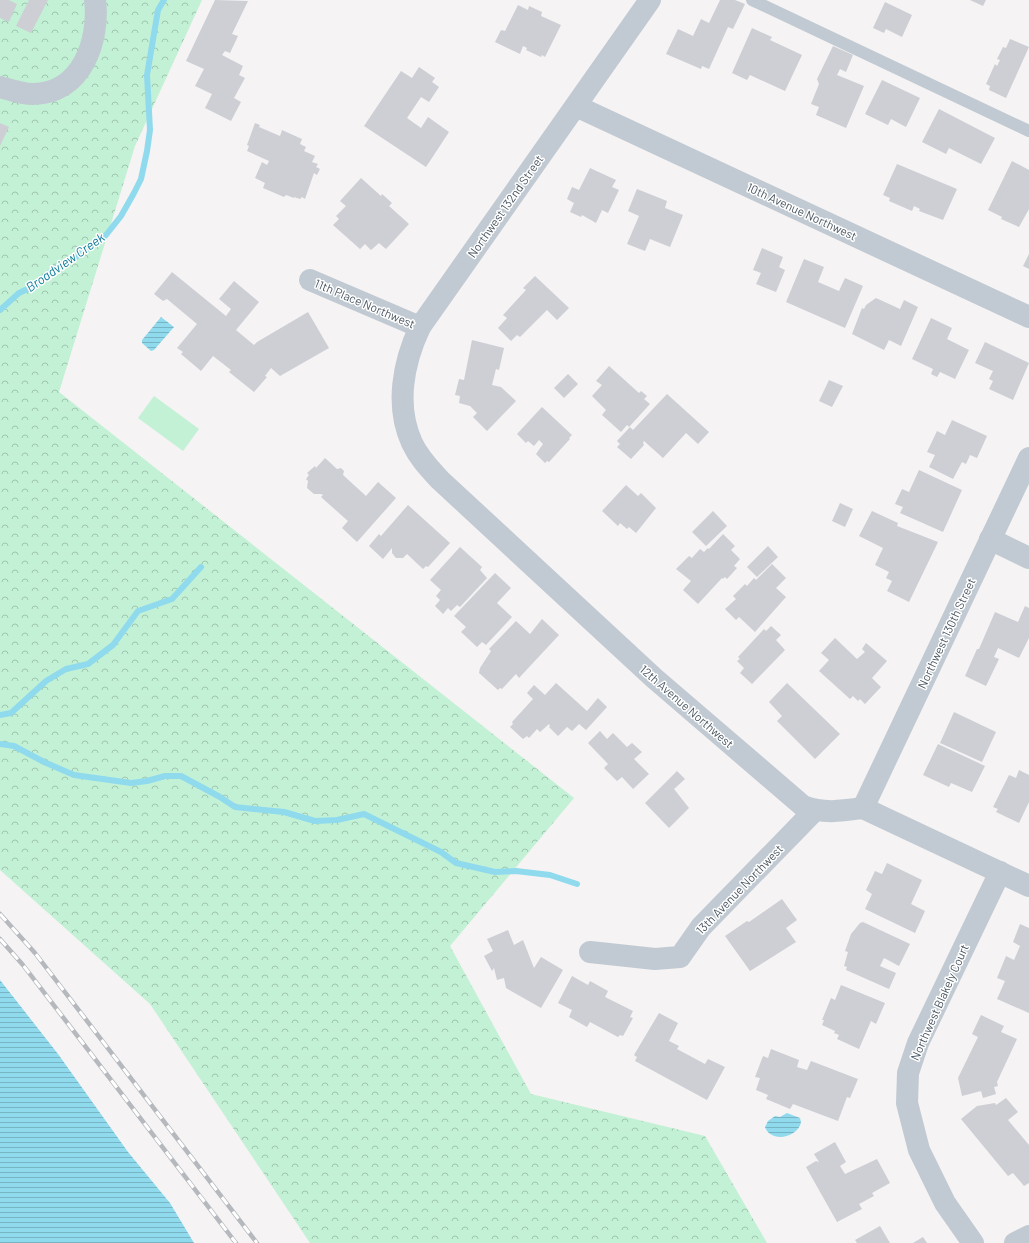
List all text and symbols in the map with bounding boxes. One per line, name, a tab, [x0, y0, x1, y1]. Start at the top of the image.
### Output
street label: Northwest 132nd Street	[464, 152, 546, 260]
street label: 10th Avenue Northwest	[745, 179, 859, 243]
water label: Broadview Creek	[23, 229, 108, 295]
street label: 11th Place Northwest	[313, 276, 417, 330]
street label: Northwest 130th Street	[914, 576, 978, 690]
street label: 12th Avenue Northwest	[637, 662, 737, 750]
street label: 13th Avenue Northwest	[693, 841, 785, 937]
street label: Northwest Blakely Court	[907, 942, 971, 1062]

